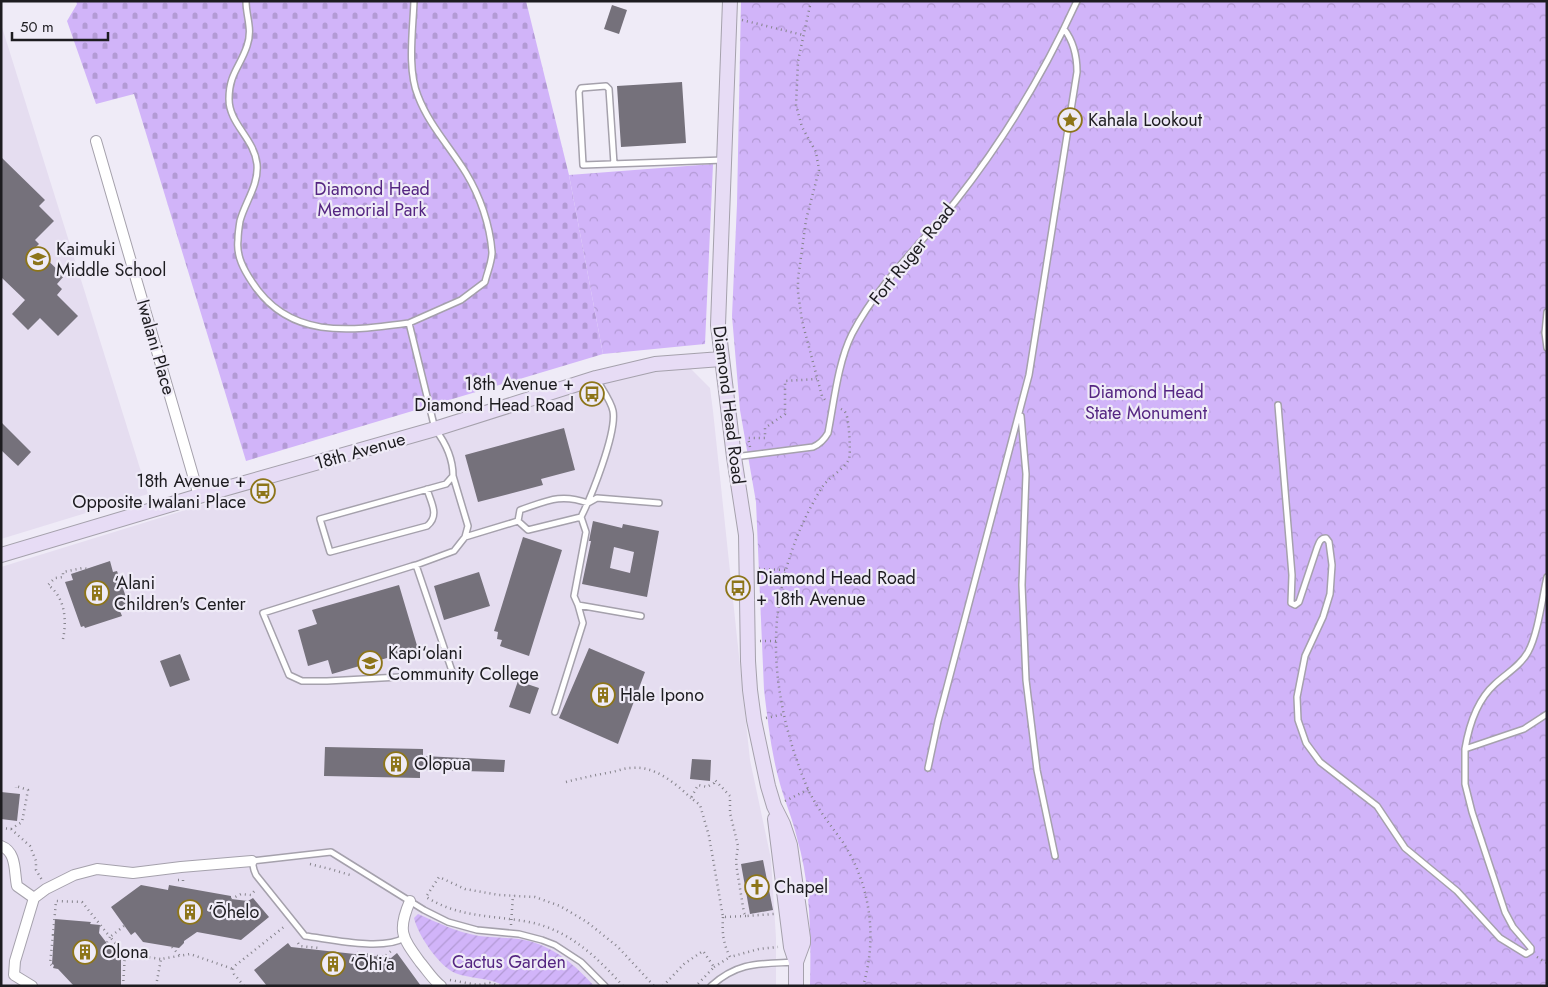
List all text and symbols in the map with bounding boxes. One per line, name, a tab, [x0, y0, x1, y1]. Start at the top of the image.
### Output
scale bar	[12, 10, 109, 42]
text: 50 m	[20, 16, 54, 38]
place icon: Kahala Lookout	[1057, 107, 1083, 133]
place label: Kahala Lookout	[1088, 107, 1203, 133]
park label: Diamond Head Memorial Park	[314, 176, 430, 223]
street label: Fort Ruger Road	[863, 198, 961, 310]
place label: Kaimuki Middle School	[56, 236, 166, 283]
school or university icon: Kaimuki Middle School	[25, 246, 51, 272]
street label: Iwalani Place	[130, 296, 182, 398]
street label: Diamond Head Road	[706, 324, 752, 486]
place label: 18th Avenue + Diamond Head Road	[414, 371, 574, 418]
park label: Diamond Head State Monument	[1085, 379, 1208, 426]
bus stop icon: 18th Avenue + Diamond Head Road	[579, 381, 605, 407]
street label: 18th Avenue	[312, 426, 408, 476]
place label: 18th Avenue + Opposite Iwalani Place	[72, 468, 246, 515]
bus stop icon: 18th Avenue + Opposite Iwalani Place	[250, 478, 276, 504]
place label: Diamond Head Road + 18th Avenue	[756, 565, 916, 612]
place label: ‘Alani Children's Center	[114, 570, 247, 617]
bus stop icon: Diamond Head Road + 18th Avenue	[725, 575, 751, 601]
building icon: ‘Alani Children's Center	[84, 580, 110, 606]
place label: Kapi‘olani Community College	[388, 640, 539, 687]
school or university icon: Kapi‘olani Community College	[357, 650, 383, 676]
building icon: Hale Ipono	[590, 682, 616, 708]
place label: Hale Ipono	[620, 682, 704, 708]
building icon: Olopua	[383, 751, 409, 777]
place label: Olopua	[414, 751, 471, 777]
church icon: Chapel	[744, 874, 770, 900]
place label: Chapel	[774, 874, 828, 900]
building icon: ‘Ōhelo	[177, 899, 203, 925]
place label: ‘Ōhelo	[208, 899, 259, 925]
building icon: Olona	[72, 939, 98, 965]
place label: Olona	[102, 939, 148, 965]
park label: Cactus Garden	[452, 949, 566, 975]
building icon: ‘Ōhi‘a	[320, 951, 346, 977]
place label: ‘Ōhi‘a	[350, 951, 395, 977]

